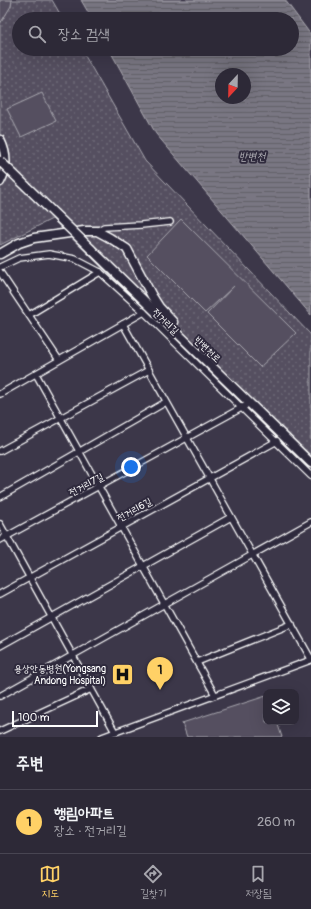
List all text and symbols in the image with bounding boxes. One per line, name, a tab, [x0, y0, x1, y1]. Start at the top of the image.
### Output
search box	[12, 12, 299, 56]
icon: search	[26, 23, 48, 45]
text: 장소 검색	[58, 25, 110, 44]
north arrow	[215, 68, 251, 104]
water label: 반변천	[239, 150, 266, 163]
street label: 전거리길	[150, 306, 181, 337]
street label: 반변천로	[192, 334, 223, 365]
your location	[121, 457, 141, 477]
street label: 전거리7길	[67, 471, 106, 499]
street label: 전거리6길	[115, 495, 154, 524]
pin: 1	[147, 657, 173, 690]
hospital icon: 용상안동병원(Yongsang Andong Hospital)	[109, 661, 135, 687]
place label: 용상안동병원(Yongsang Andong Hospital)	[14, 663, 106, 687]
map controls	[263, 689, 299, 725]
button: layers	[263, 689, 299, 725]
scale bar	[12, 709, 98, 728]
text: 100 m	[18, 711, 49, 724]
text: 주변	[16, 753, 43, 774]
text: 행림아파트	[54, 804, 114, 823]
text: 1	[26, 814, 32, 830]
text: 260 m	[257, 814, 295, 830]
text: 장소 · 전거리길	[54, 823, 127, 839]
tab: 지도	[39, 863, 61, 901]
tab: 길찾기	[140, 863, 167, 901]
tab: 저장됨	[245, 863, 272, 901]

